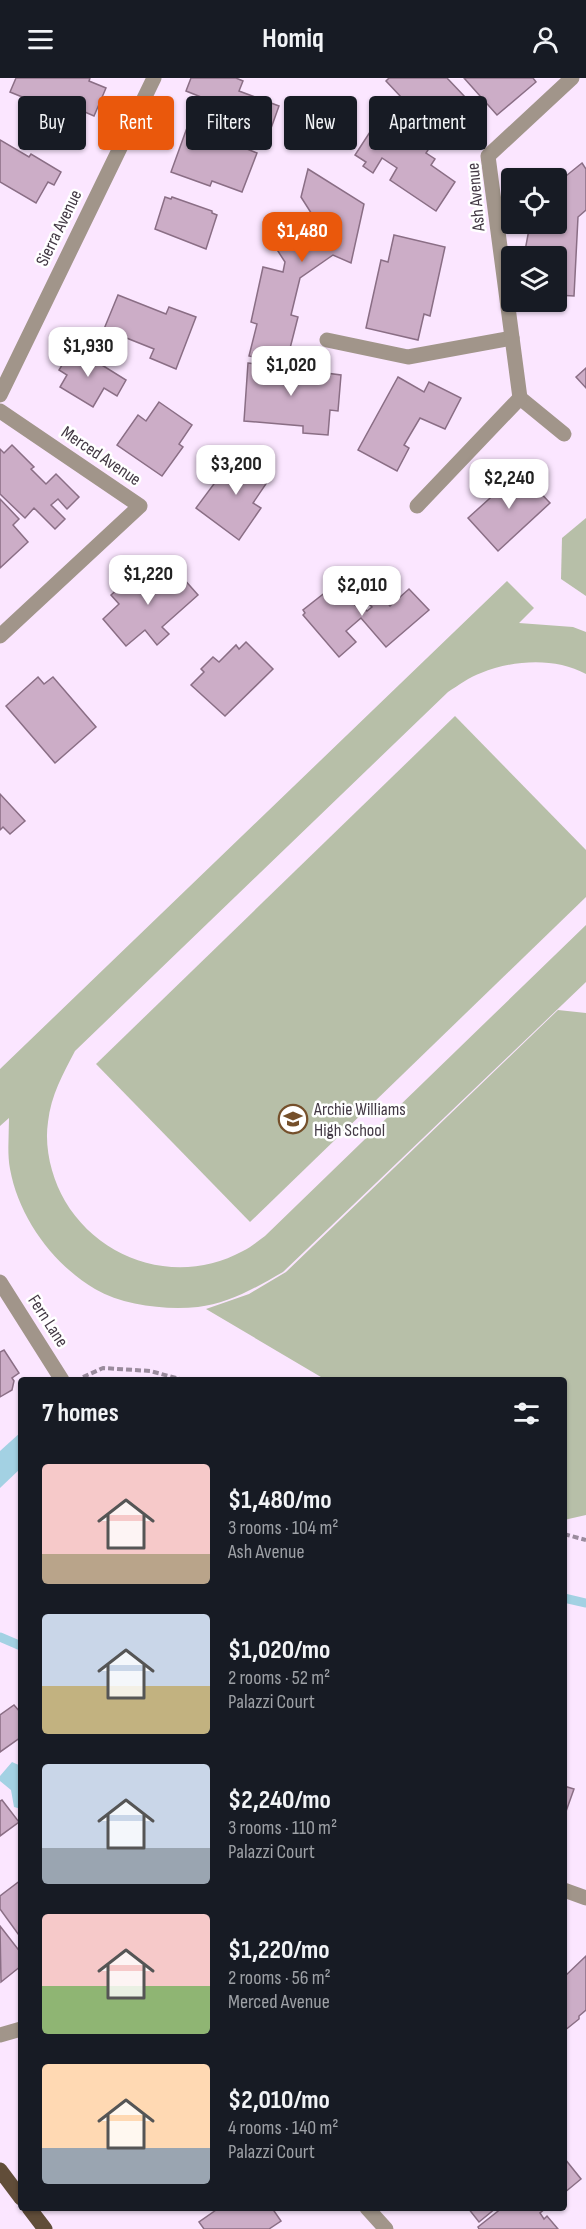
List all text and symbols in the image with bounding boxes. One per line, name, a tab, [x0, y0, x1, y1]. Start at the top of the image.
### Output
icon: menu	[24, 23, 57, 56]
text: Homiq	[262, 23, 324, 55]
icon: person	[529, 23, 562, 56]
chip: Buy	[18, 96, 86, 150]
chip: Rent	[98, 96, 174, 150]
chip: Filters	[186, 96, 272, 150]
chip: New	[284, 96, 357, 150]
chip: Apartment	[369, 96, 487, 150]
street label: Ash Avenue	[463, 162, 490, 233]
map controls	[501, 168, 567, 312]
button: locate	[501, 168, 567, 234]
street label: Sierra Avenue	[32, 186, 86, 270]
pin: $1,480	[253, 212, 351, 263]
text: $1,480	[276, 219, 328, 243]
button: layers	[501, 246, 567, 312]
pin: $1,930	[39, 327, 137, 378]
text: $1,930	[62, 334, 114, 358]
pin: $1,020	[242, 346, 340, 397]
text: $1,020	[266, 353, 316, 377]
street label: Merced Avenue	[57, 422, 145, 490]
pin: $3,200	[187, 445, 285, 496]
text: $3,200	[210, 452, 262, 476]
pin: $2,240	[460, 459, 558, 510]
text: $2,240	[483, 466, 535, 490]
pin: $1,220	[99, 555, 197, 606]
text: $1,220	[123, 562, 173, 586]
pin: $2,010	[313, 566, 411, 617]
text: $2,010	[337, 573, 387, 597]
place label: Archie Williams High School	[313, 1099, 406, 1141]
school or university icon: Archie Williams High School	[277, 1103, 309, 1135]
street label: Fern Lane	[23, 1291, 73, 1351]
icon: filters	[510, 1397, 543, 1430]
text: 7 homes	[42, 1398, 119, 1429]
text: $1,480/mo	[228, 1485, 331, 1516]
icon: home	[90, 1488, 162, 1560]
text: 3 rooms · 104 m²	[228, 1516, 338, 1540]
text: Ash Avenue	[228, 1540, 304, 1564]
text: $1,020/mo	[228, 1635, 330, 1666]
icon: home	[90, 1638, 162, 1710]
text: 2 rooms · 52 m²	[228, 1666, 330, 1690]
text: Palazzi Court	[228, 1690, 315, 1714]
text: $2,240/mo	[228, 1785, 331, 1816]
icon: home	[90, 1788, 162, 1860]
text: 3 rooms · 110 m²	[228, 1816, 337, 1840]
text: Palazzi Court	[228, 1840, 315, 1864]
text: $1,220/mo	[228, 1935, 330, 1966]
icon: home	[90, 1938, 162, 2010]
text: 2 rooms · 56 m²	[228, 1966, 331, 1990]
text: Merced Avenue	[228, 1990, 330, 2014]
text: $2,010/mo	[228, 2085, 330, 2116]
icon: home	[90, 2088, 162, 2160]
text: 4 rooms · 140 m²	[228, 2116, 338, 2140]
text: Palazzi Court	[228, 2140, 315, 2164]

